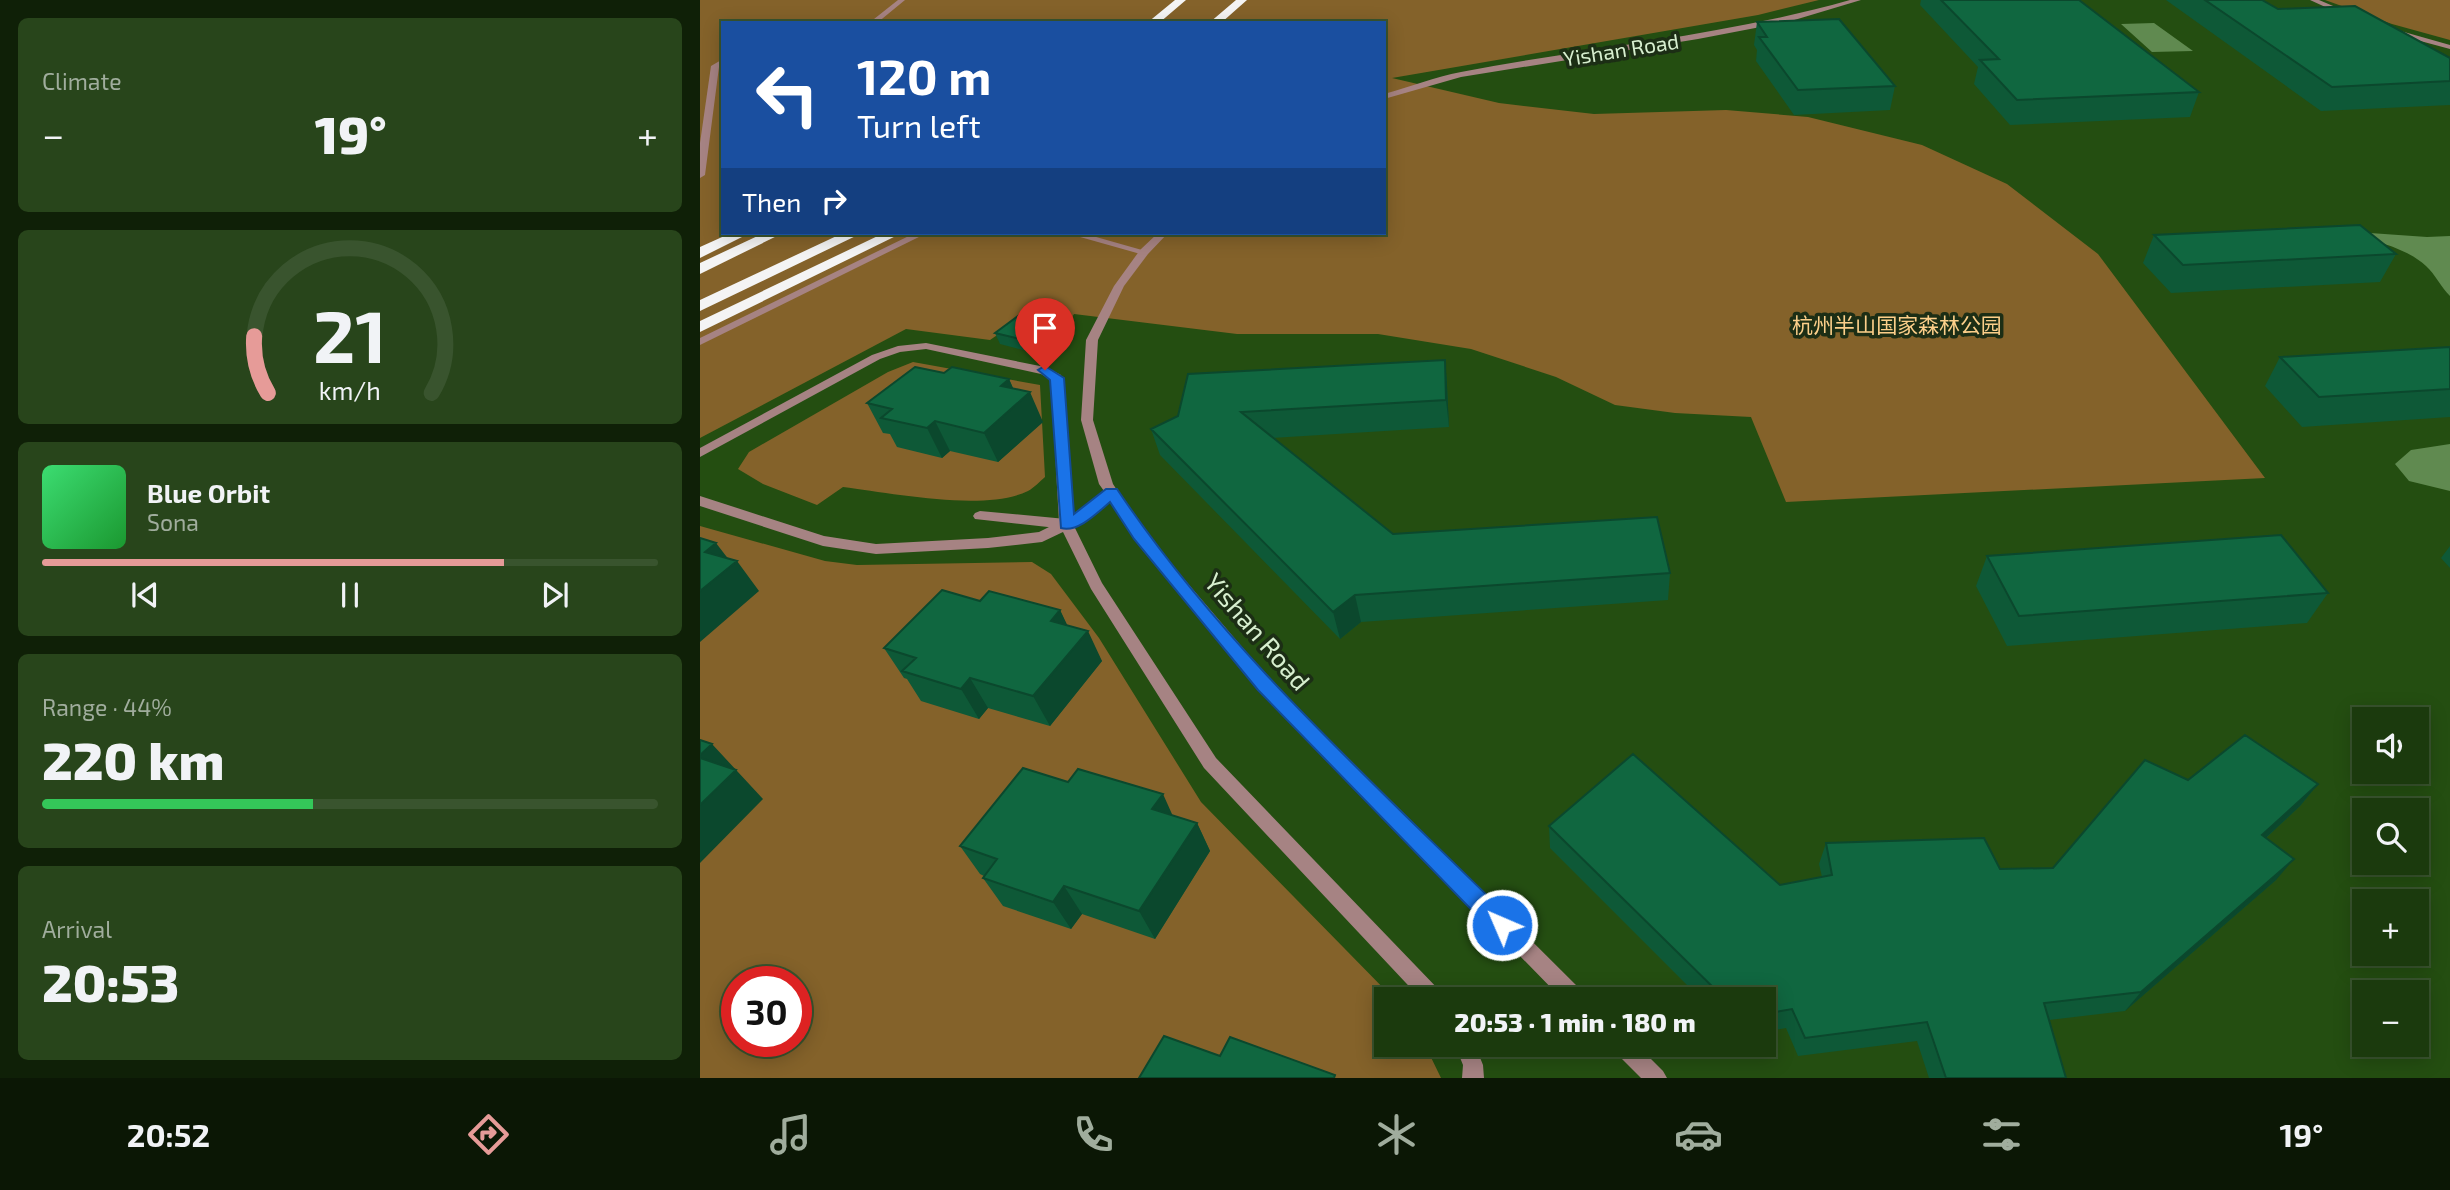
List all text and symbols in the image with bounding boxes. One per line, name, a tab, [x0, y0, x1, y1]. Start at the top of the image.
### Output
street label: Yishan Road	[1561, 28, 1681, 70]
text: 120 m	[857, 46, 991, 105]
icon: left	[742, 49, 833, 140]
text: Climate	[42, 67, 122, 95]
text: 19°	[315, 102, 387, 164]
text: Turn left	[857, 106, 981, 144]
text: −	[42, 111, 64, 157]
text: +	[637, 111, 658, 157]
icon: right	[815, 182, 853, 220]
text: Then	[742, 186, 801, 217]
text: 21	[313, 290, 387, 378]
pin	[1015, 298, 1075, 370]
icon: arrive	[1026, 309, 1064, 347]
park label: 杭州半山国家森林公园	[1792, 312, 2002, 337]
text: km/h	[319, 375, 381, 405]
text: Blue Orbit	[147, 477, 270, 508]
text: Sona	[147, 508, 199, 536]
street label: Yishan Road	[1199, 566, 1317, 696]
icon: previous	[126, 576, 164, 614]
icon: pause	[331, 576, 369, 614]
icon: next	[536, 576, 574, 614]
text: Range · 44%	[42, 693, 172, 721]
map controls	[2352, 707, 2429, 1057]
button: sound	[2352, 707, 2429, 784]
text: 220 km	[42, 728, 225, 790]
button: search	[2352, 798, 2429, 875]
position arrow	[1465, 888, 1539, 962]
button: +	[2352, 889, 2429, 966]
text: Arrival	[42, 915, 112, 943]
text: 20:53	[42, 950, 179, 1012]
speed limit sign: 30	[721, 966, 812, 1057]
button: −	[2352, 980, 2429, 1057]
text: 20:53 · 1 min · 180 m	[1454, 1006, 1696, 1037]
icon: directions	[464, 1110, 513, 1159]
icon: music	[766, 1110, 815, 1159]
icon: phone	[1069, 1110, 1118, 1159]
icon: climate	[1372, 1110, 1421, 1159]
icon: car	[1674, 1110, 1723, 1159]
icon: filters	[1977, 1110, 2026, 1159]
text: 20:52	[127, 1115, 210, 1153]
text: 19°	[2279, 1115, 2323, 1153]

